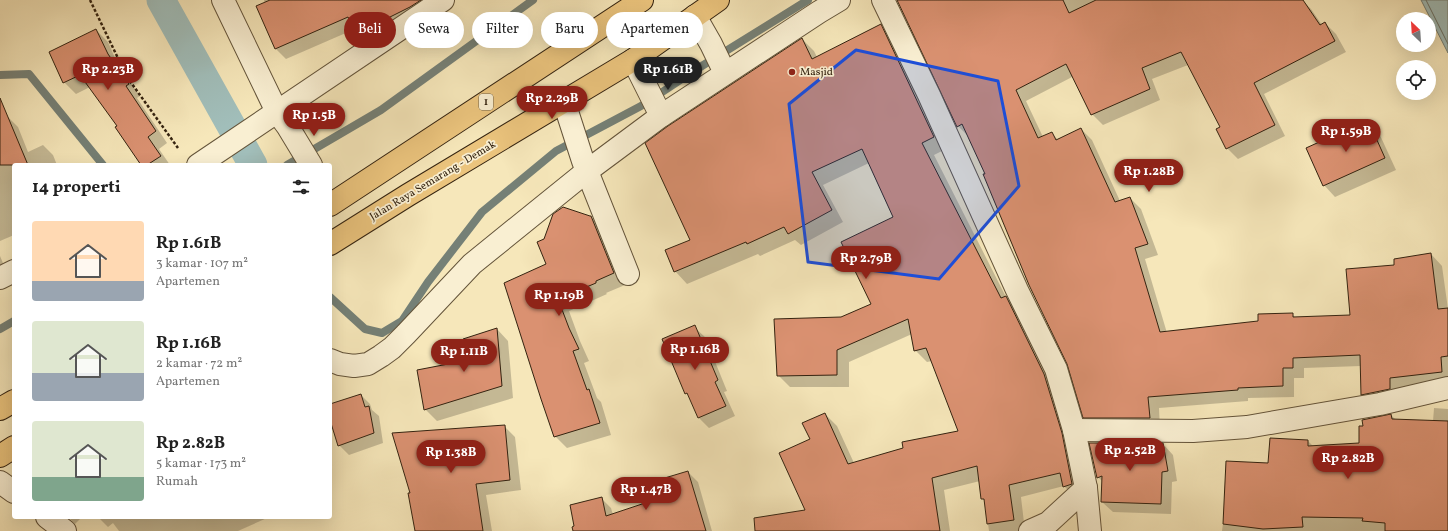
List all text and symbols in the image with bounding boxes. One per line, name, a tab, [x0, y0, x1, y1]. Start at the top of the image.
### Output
chip: Beli	[344, 12, 396, 48]
chip: Sewa	[404, 12, 464, 48]
chip: Filter	[472, 12, 533, 48]
chip: Baru	[541, 12, 598, 48]
chip: Apartemen	[606, 12, 703, 48]
north arrow	[1396, 12, 1436, 52]
map controls	[1396, 12, 1436, 100]
pin: Rp 2.23B	[67, 57, 149, 91]
pin: Rp 1.61B	[627, 57, 709, 91]
button: locate	[1396, 60, 1436, 100]
text: Rp 2.23B	[82, 61, 134, 79]
text: Rp 1.61B	[643, 61, 693, 79]
place label: Masjid	[800, 65, 833, 80]
marker: Masjid	[787, 67, 797, 77]
pin: Rp 2.29B	[511, 86, 593, 120]
text: Rp 2.29B	[526, 90, 578, 108]
road number: 1	[479, 94, 493, 110]
pin: Rp 1.5B	[277, 103, 351, 137]
text: Rp 1.5B	[292, 107, 336, 125]
pin: Rp 1.59B	[1305, 119, 1387, 153]
text: Rp 1.59B	[1321, 123, 1371, 141]
street label: Jalan Raya Semarang - Demak	[367, 137, 499, 225]
pin: Rp 1.28B	[1108, 159, 1190, 193]
text: Rp 1.28B	[1123, 163, 1175, 181]
text: 14 properti	[32, 176, 121, 199]
icon: filters	[290, 176, 312, 198]
text: Rp 1.61B	[156, 232, 221, 255]
icon: home	[64, 237, 112, 285]
pin: Rp 2.79B	[825, 246, 907, 280]
text: Rp 2.79B	[840, 250, 892, 268]
text: 3 kamar · 107 m²	[156, 255, 248, 273]
text: Apartemen	[156, 273, 220, 291]
pin: Rp 1.19B	[518, 283, 600, 317]
text: Rp 1.19B	[534, 287, 584, 305]
text: Rp 1.16B	[156, 332, 221, 355]
icon: home	[64, 337, 112, 385]
pin: Rp 1.16B	[654, 337, 736, 371]
pin: Rp 1.11B	[423, 339, 505, 373]
text: Rp 1.16B	[670, 341, 720, 359]
text: Rp 1.11B	[440, 343, 488, 361]
text: 2 kamar · 72 m²	[156, 355, 242, 373]
text: Apartemen	[156, 373, 220, 391]
text: Rp 2.82B	[156, 432, 225, 455]
icon: home	[64, 437, 112, 485]
pin: Rp 2.52B	[1089, 438, 1171, 472]
pin: Rp 1.38B	[410, 440, 492, 474]
text: Rp 2.52B	[1104, 442, 1156, 460]
text: Rp 1.38B	[425, 444, 477, 462]
pin: Rp 2.82B	[1307, 446, 1389, 480]
text: Rp 2.82B	[1322, 450, 1374, 468]
text: 5 kamar · 173 m²	[156, 455, 246, 473]
text: Rumah	[156, 473, 198, 491]
pin: Rp 1.47B	[605, 477, 687, 511]
text: Rp 1.47B	[620, 481, 672, 499]

